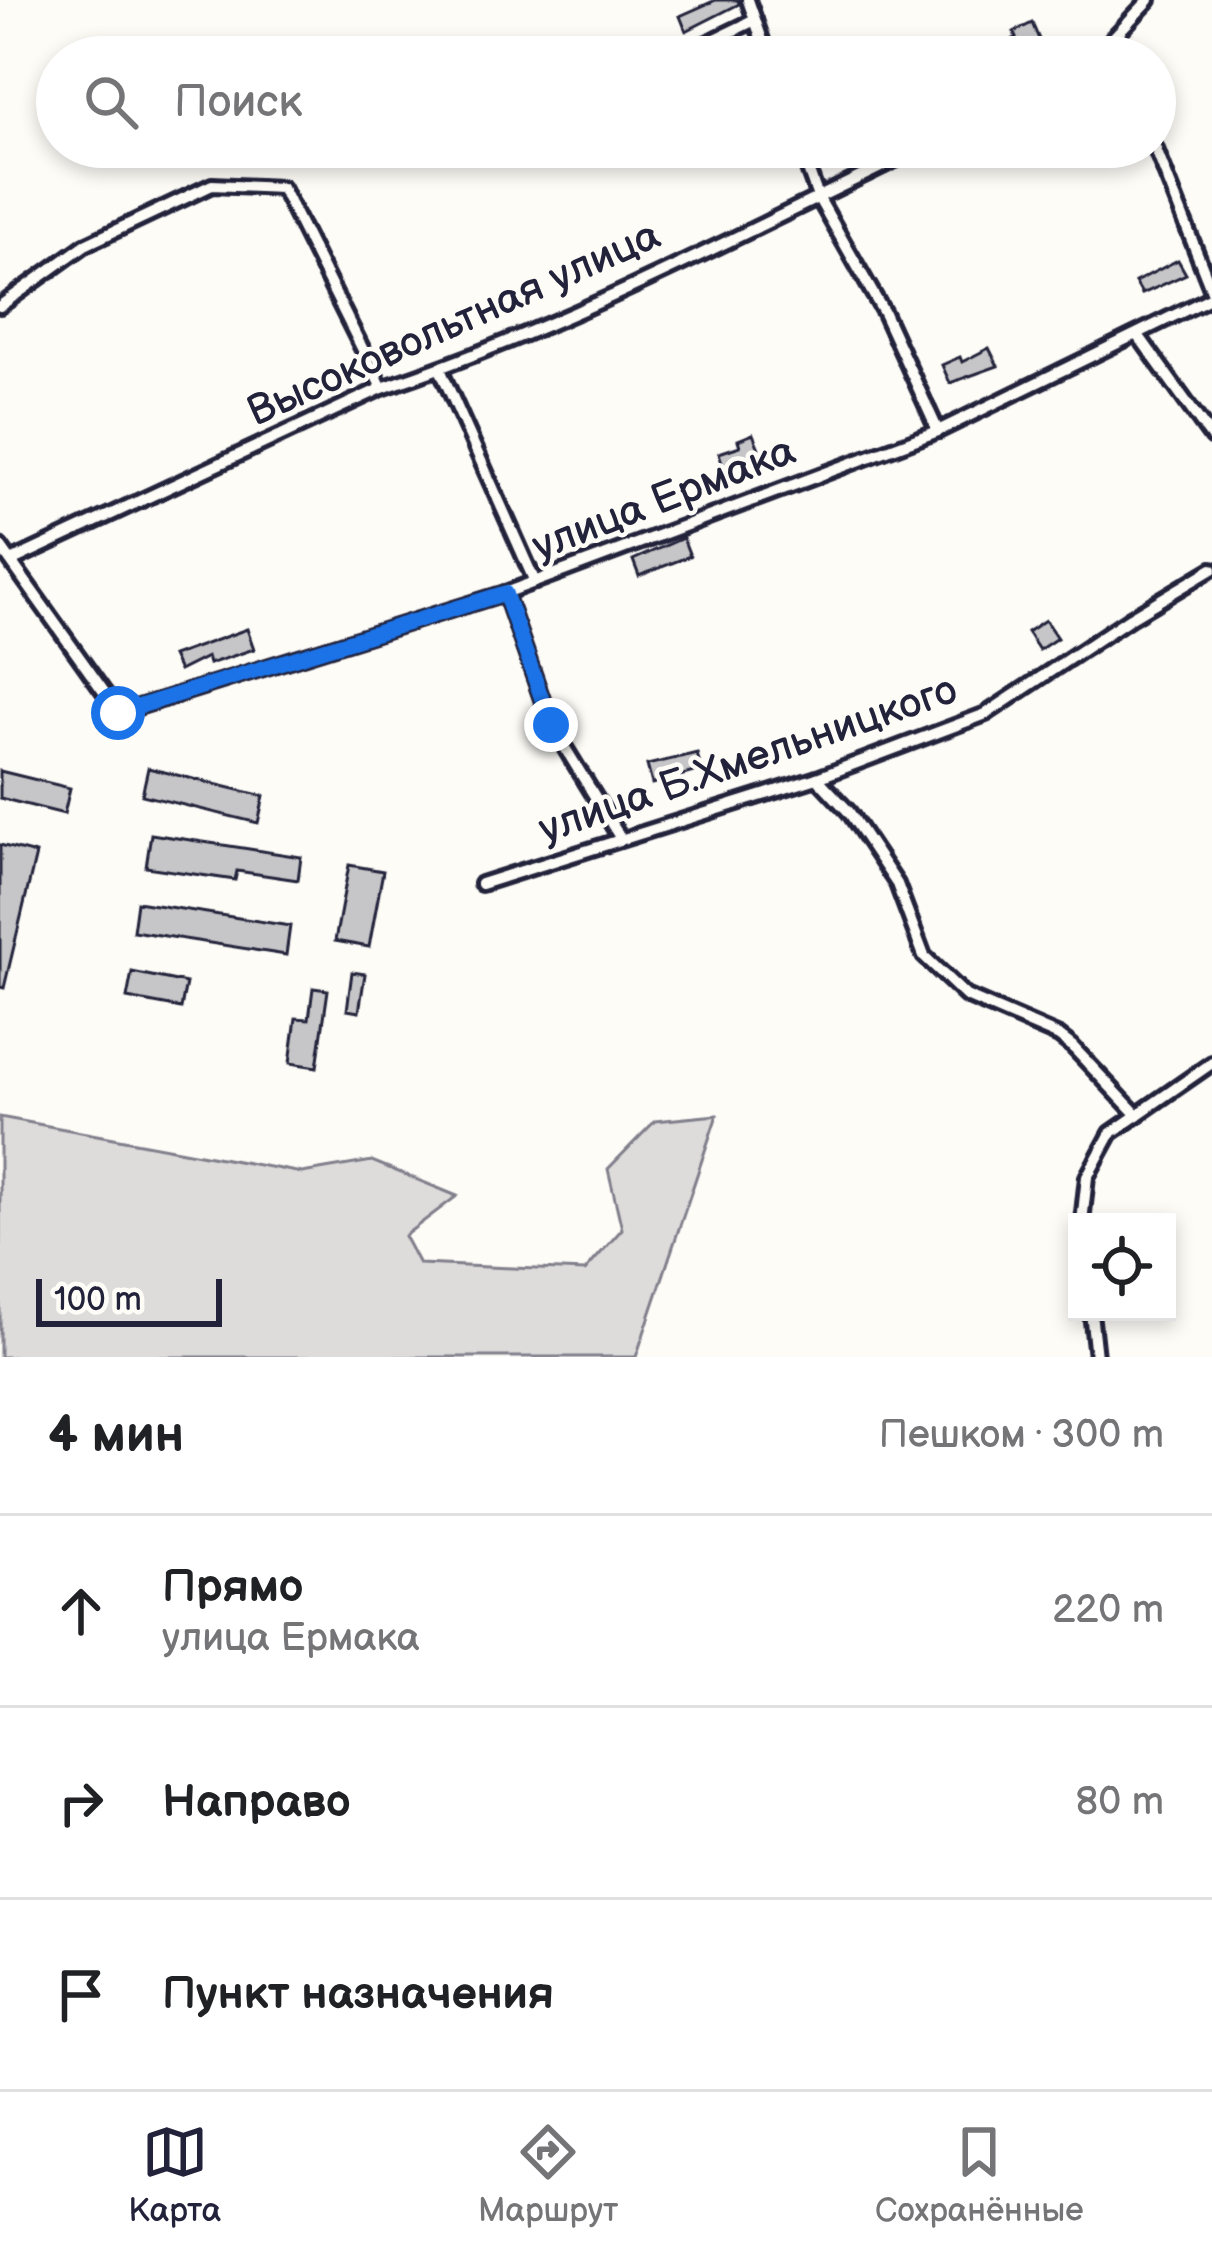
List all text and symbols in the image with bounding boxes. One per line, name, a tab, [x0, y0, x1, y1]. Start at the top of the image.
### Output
search box	[36, 36, 1176, 168]
icon: search	[78, 69, 144, 135]
text: Поиск	[174, 75, 302, 130]
street label: Высоковольтная улица	[240, 210, 668, 438]
street label: улица Ермака	[525, 425, 803, 573]
street label: улица Б.Хмельницкого	[532, 664, 964, 856]
route start	[91, 686, 145, 740]
route end	[524, 698, 578, 752]
map controls	[1068, 1213, 1176, 1321]
button: locate	[1068, 1213, 1176, 1321]
scale bar	[36, 1273, 222, 1326]
text: 100 m	[54, 1280, 142, 1320]
text: 4 мин	[48, 1405, 184, 1466]
text: Пешком · 300 m	[879, 1412, 1164, 1459]
text: Прямо	[162, 1560, 303, 1615]
icon: ahead	[48, 1578, 114, 1644]
text: 220 m	[1052, 1587, 1164, 1634]
text: улица Ермака	[162, 1615, 420, 1662]
icon: right	[48, 1770, 114, 1836]
text: Направо	[162, 1775, 351, 1830]
text: 80 m	[1076, 1779, 1164, 1826]
icon: arrive	[48, 1962, 114, 2028]
text: Пункт назначения	[162, 1967, 554, 2022]
tab: Карта	[128, 2119, 221, 2231]
tab: Маршрут	[478, 2119, 618, 2231]
tab: Сохранённые	[875, 2119, 1084, 2231]

